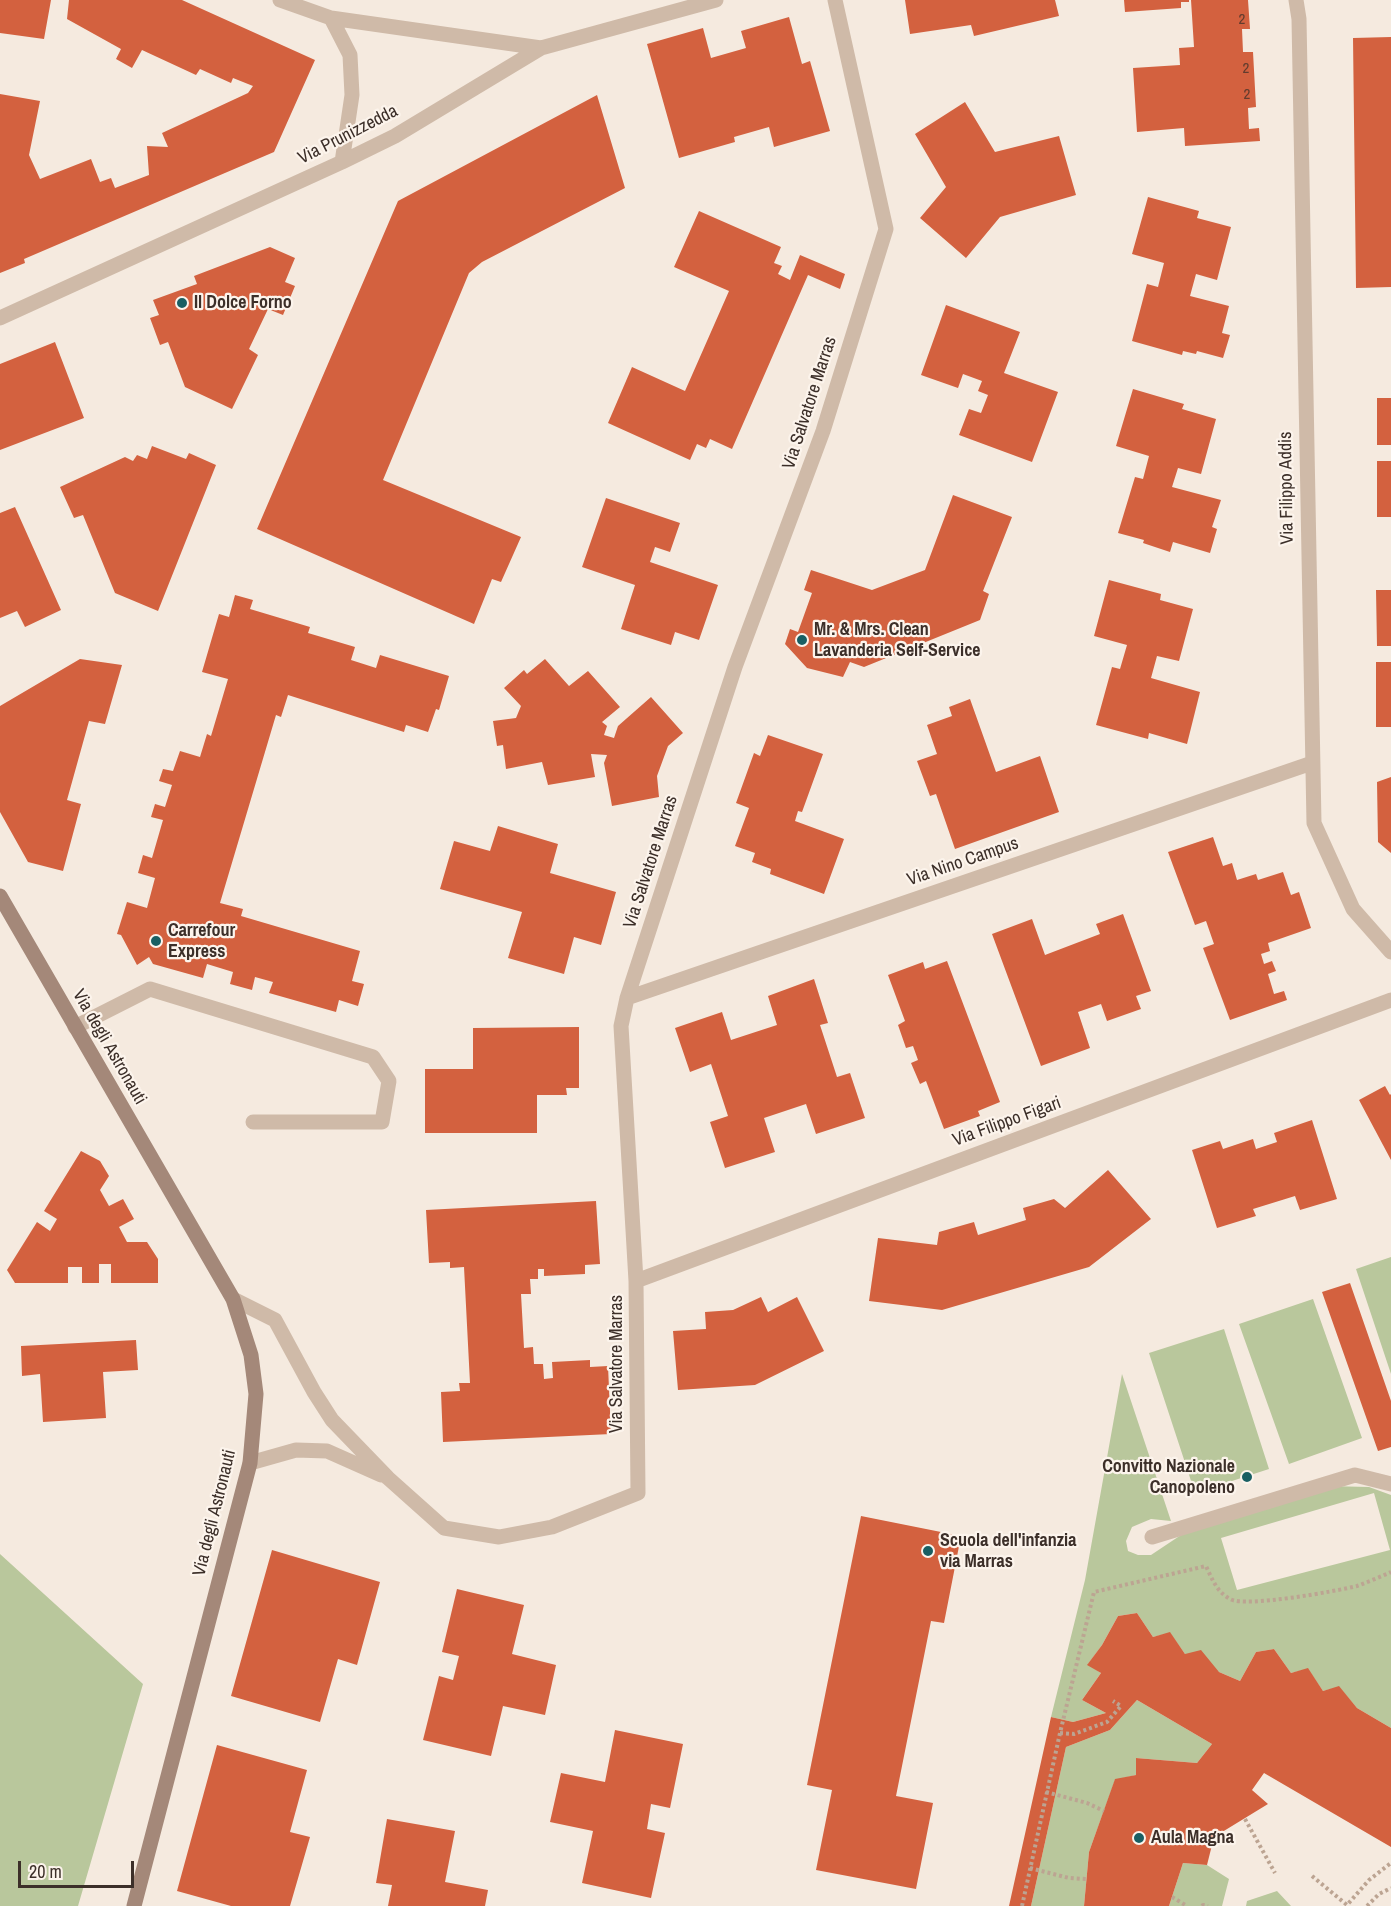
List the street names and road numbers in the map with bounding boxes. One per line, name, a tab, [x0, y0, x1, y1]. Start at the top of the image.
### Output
street label: Via Prunizzedda	[295, 101, 401, 169]
street label: Via Salvatore Marras	[778, 334, 842, 472]
street label: Via Filippo Addis	[1275, 431, 1299, 545]
street label: Via Salvatore Marras	[619, 793, 683, 931]
street label: Via Nino Campus	[905, 833, 1021, 891]
street label: Via degli Astronauti	[67, 986, 151, 1108]
street label: Via Filippo Figari	[950, 1092, 1064, 1152]
street label: Via Salvatore Marras	[606, 1295, 628, 1433]
street label: Via degli Astronauti	[189, 1448, 241, 1578]

